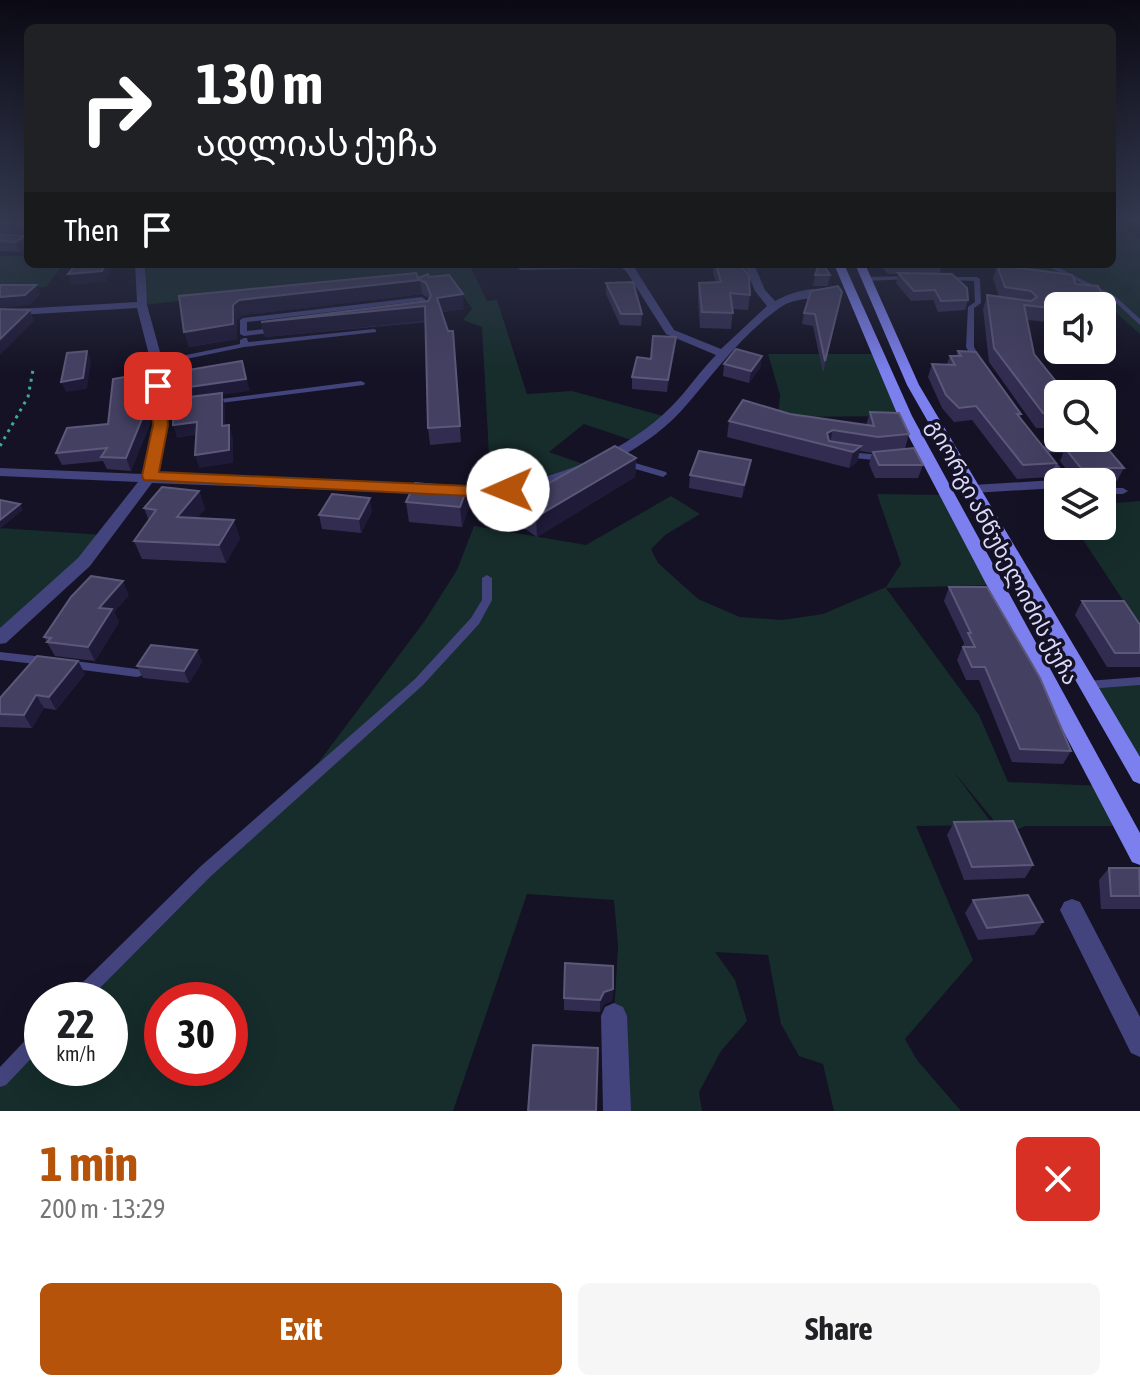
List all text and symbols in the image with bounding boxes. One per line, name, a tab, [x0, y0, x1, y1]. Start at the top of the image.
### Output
text: 130 m	[196, 52, 323, 116]
icon: right	[64, 56, 168, 160]
text: ადლიას ქუჩა	[196, 122, 438, 164]
icon: arrive	[135, 208, 179, 252]
text: Then	[64, 213, 119, 247]
map controls	[1044, 292, 1116, 540]
button: sound	[1044, 292, 1116, 364]
pin	[124, 352, 192, 420]
icon: arrive	[136, 364, 180, 408]
button: search	[1044, 380, 1116, 452]
street label: გიორგი ანწუხელიძის ქუჩა	[921, 415, 1084, 689]
position arrow	[466, 448, 550, 532]
button: layers	[1044, 468, 1116, 540]
speed limit sign: 30	[144, 982, 248, 1086]
text: 22	[57, 1001, 95, 1046]
text: km/h	[56, 1042, 96, 1065]
text: 1 min	[40, 1136, 138, 1191]
button: close	[1016, 1137, 1100, 1221]
text: 200 m · 13:29	[40, 1194, 165, 1224]
button: Exit	[40, 1283, 562, 1375]
button: Share	[578, 1283, 1100, 1375]

